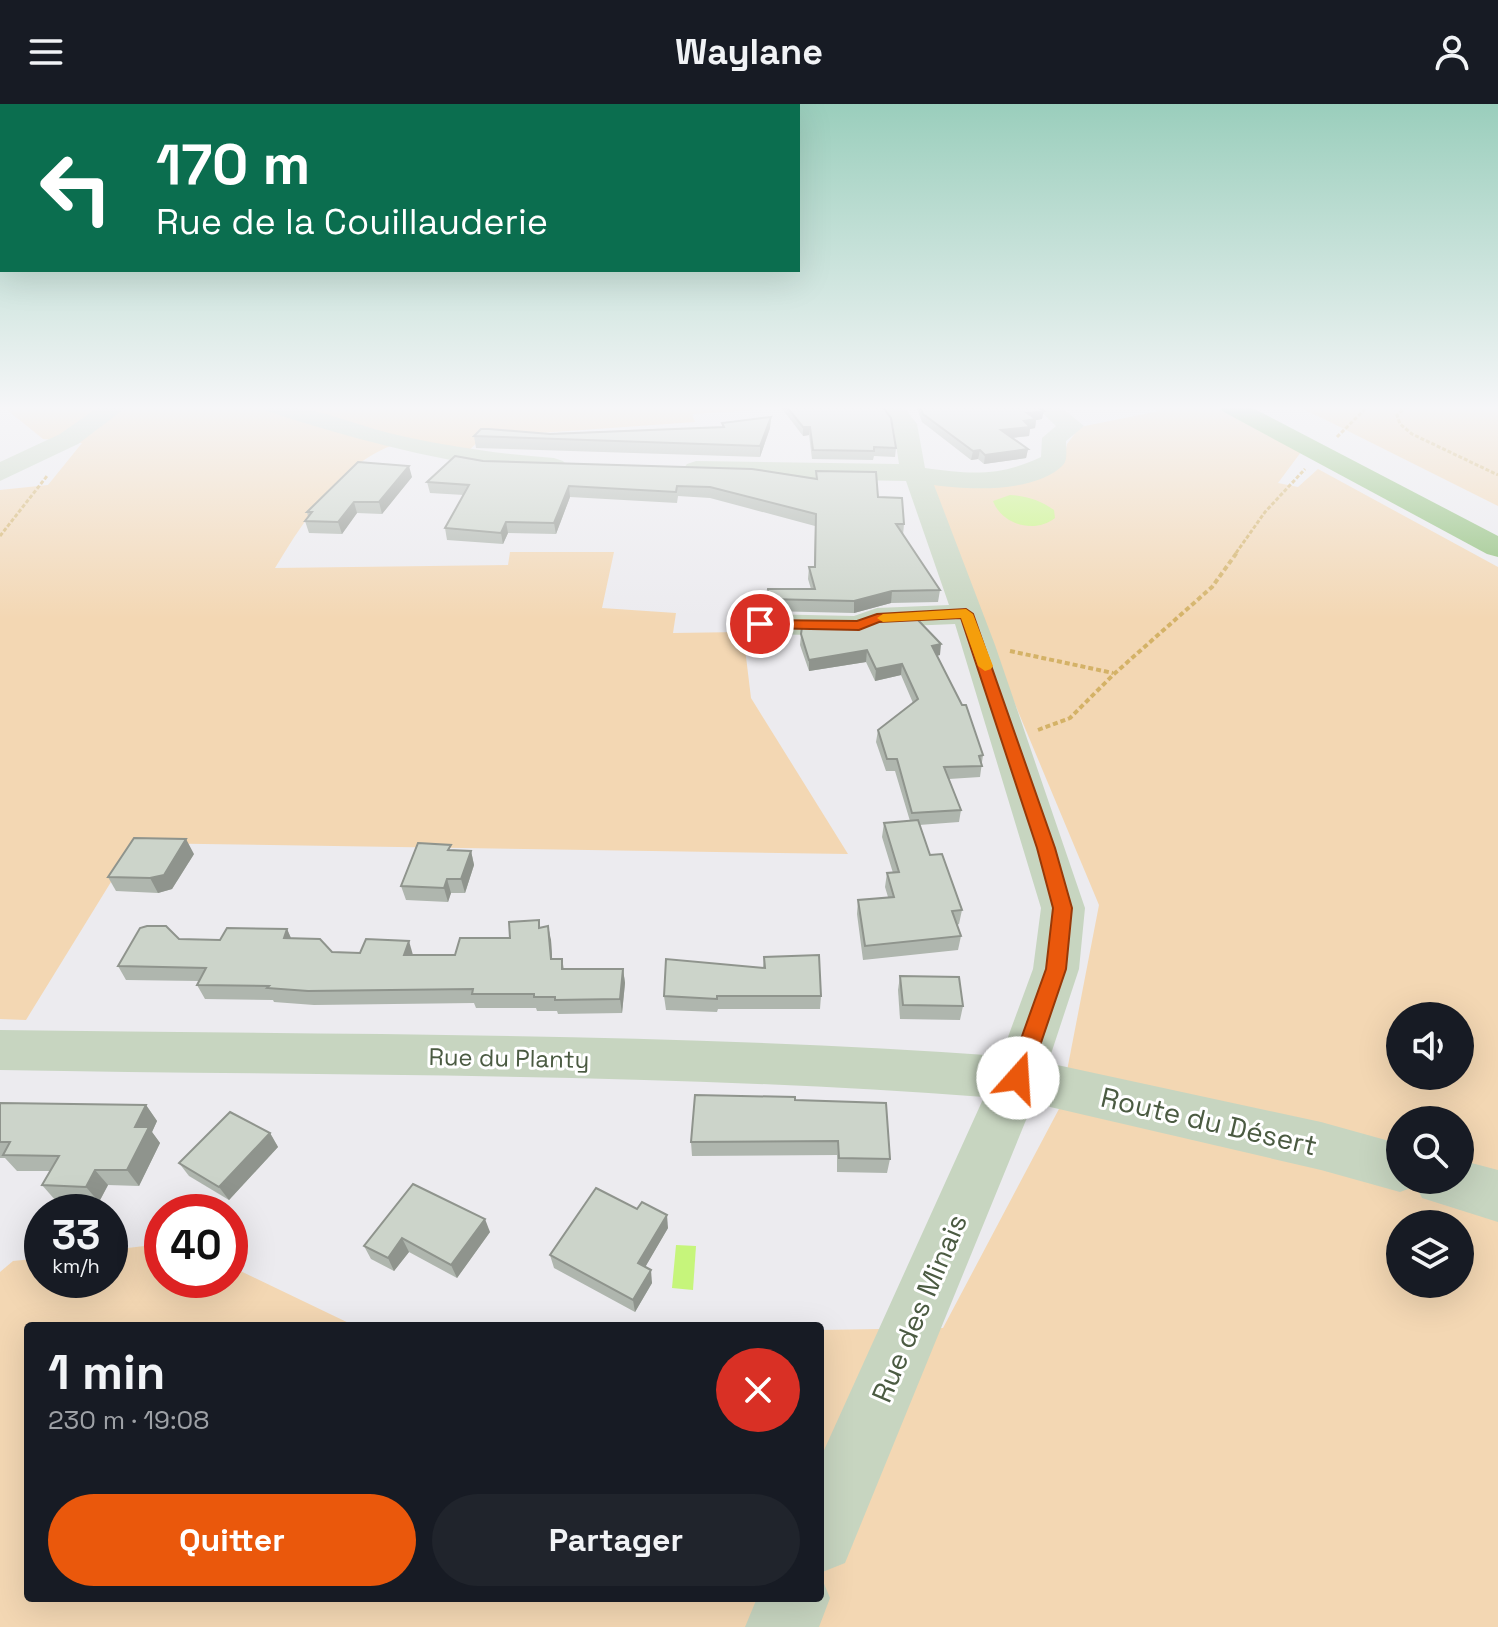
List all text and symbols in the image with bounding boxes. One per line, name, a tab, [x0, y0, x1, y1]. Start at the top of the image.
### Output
text: Waylane	[675, 29, 823, 75]
icon: menu	[24, 30, 68, 74]
icon: person	[1430, 30, 1474, 74]
text: 170 m	[156, 129, 310, 200]
icon: left	[24, 136, 128, 240]
text: Rue de la Couillauderie	[156, 199, 548, 245]
pin	[726, 590, 794, 658]
icon: arrive	[738, 602, 782, 646]
map controls	[1386, 1002, 1474, 1298]
button: sound	[1386, 1002, 1474, 1090]
position arrow	[976, 1036, 1060, 1120]
street label: Rue du Planty	[428, 1041, 590, 1075]
street label: Route du Désert	[1098, 1079, 1320, 1163]
button: search	[1386, 1106, 1474, 1194]
speed limit sign: 40	[144, 1194, 248, 1298]
street label: Rue des Minais	[863, 1208, 975, 1408]
text: 33	[52, 1210, 100, 1261]
button: layers	[1386, 1210, 1474, 1298]
text: km/h	[52, 1253, 100, 1279]
text: 1 min	[48, 1342, 165, 1403]
button: close	[716, 1348, 800, 1432]
text: 230 m · 19:08	[48, 1403, 209, 1437]
button: Quitter	[48, 1494, 416, 1586]
button: Partager	[432, 1494, 800, 1586]

